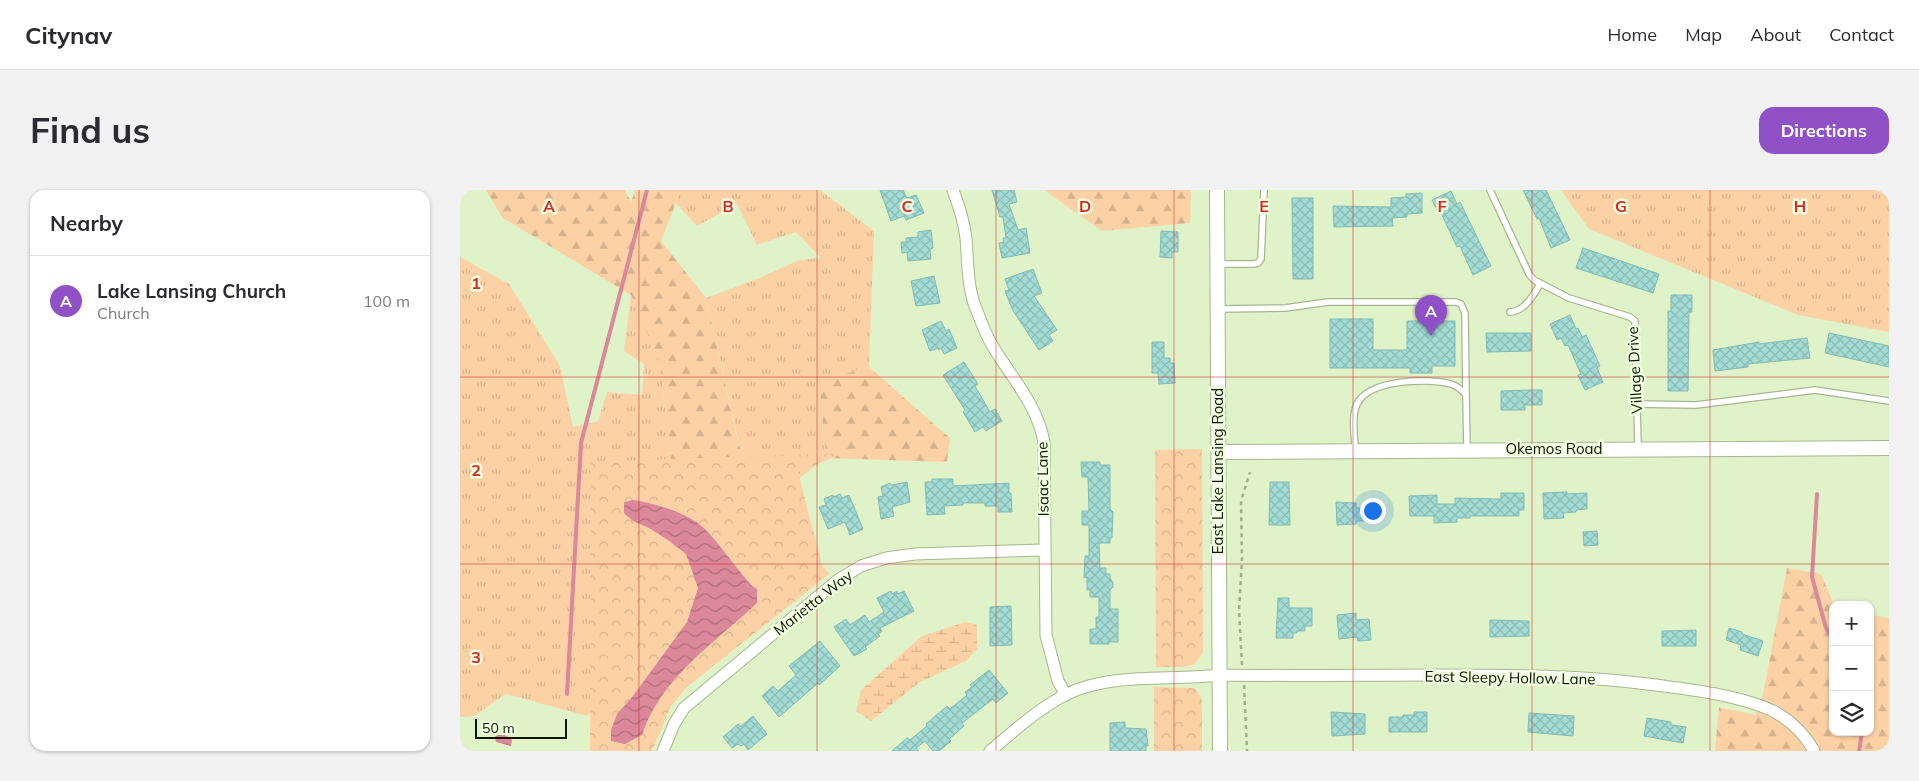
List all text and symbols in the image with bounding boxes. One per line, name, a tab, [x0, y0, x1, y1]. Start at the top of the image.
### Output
text: Citynav	[25, 20, 112, 50]
text: Home	[1607, 23, 1657, 46]
text: Map	[1685, 23, 1722, 46]
text: About	[1750, 23, 1801, 46]
text: Contact	[1829, 23, 1894, 46]
button: Directions	[1759, 107, 1889, 154]
text: Find us	[30, 108, 150, 152]
text: A	[543, 196, 555, 216]
text: B	[722, 196, 734, 216]
text: C	[902, 196, 913, 216]
text: D	[1079, 196, 1091, 216]
text: E	[1259, 196, 1269, 216]
text: F	[1437, 196, 1447, 216]
text: G	[1615, 196, 1627, 216]
text: H	[1794, 196, 1806, 216]
text: Nearby	[50, 210, 123, 236]
text: 1	[471, 273, 481, 293]
text: Lake Lansing Church	[97, 279, 286, 303]
text: A	[60, 291, 72, 311]
text: 100 m	[363, 291, 410, 311]
pin: A	[1415, 295, 1447, 336]
text: Church	[97, 303, 150, 323]
street label: Village Drive	[1623, 326, 1646, 414]
street label: East Lake Lansing Road	[1208, 388, 1227, 554]
street label: Okemos Road	[1505, 439, 1603, 458]
street label: Isaac Lane	[1032, 441, 1053, 517]
text: 2	[471, 460, 481, 480]
your location	[1360, 498, 1386, 524]
street label: Marietta Way	[769, 566, 856, 639]
map controls	[1829, 601, 1874, 736]
button: +	[1829, 601, 1874, 646]
button: −	[1829, 646, 1874, 691]
text: 3	[471, 647, 481, 667]
street label: East Sleepy Hollow Lane	[1424, 667, 1596, 688]
button: layers	[1829, 691, 1874, 736]
scale bar	[475, 716, 568, 739]
text: 50 m	[482, 719, 515, 737]

